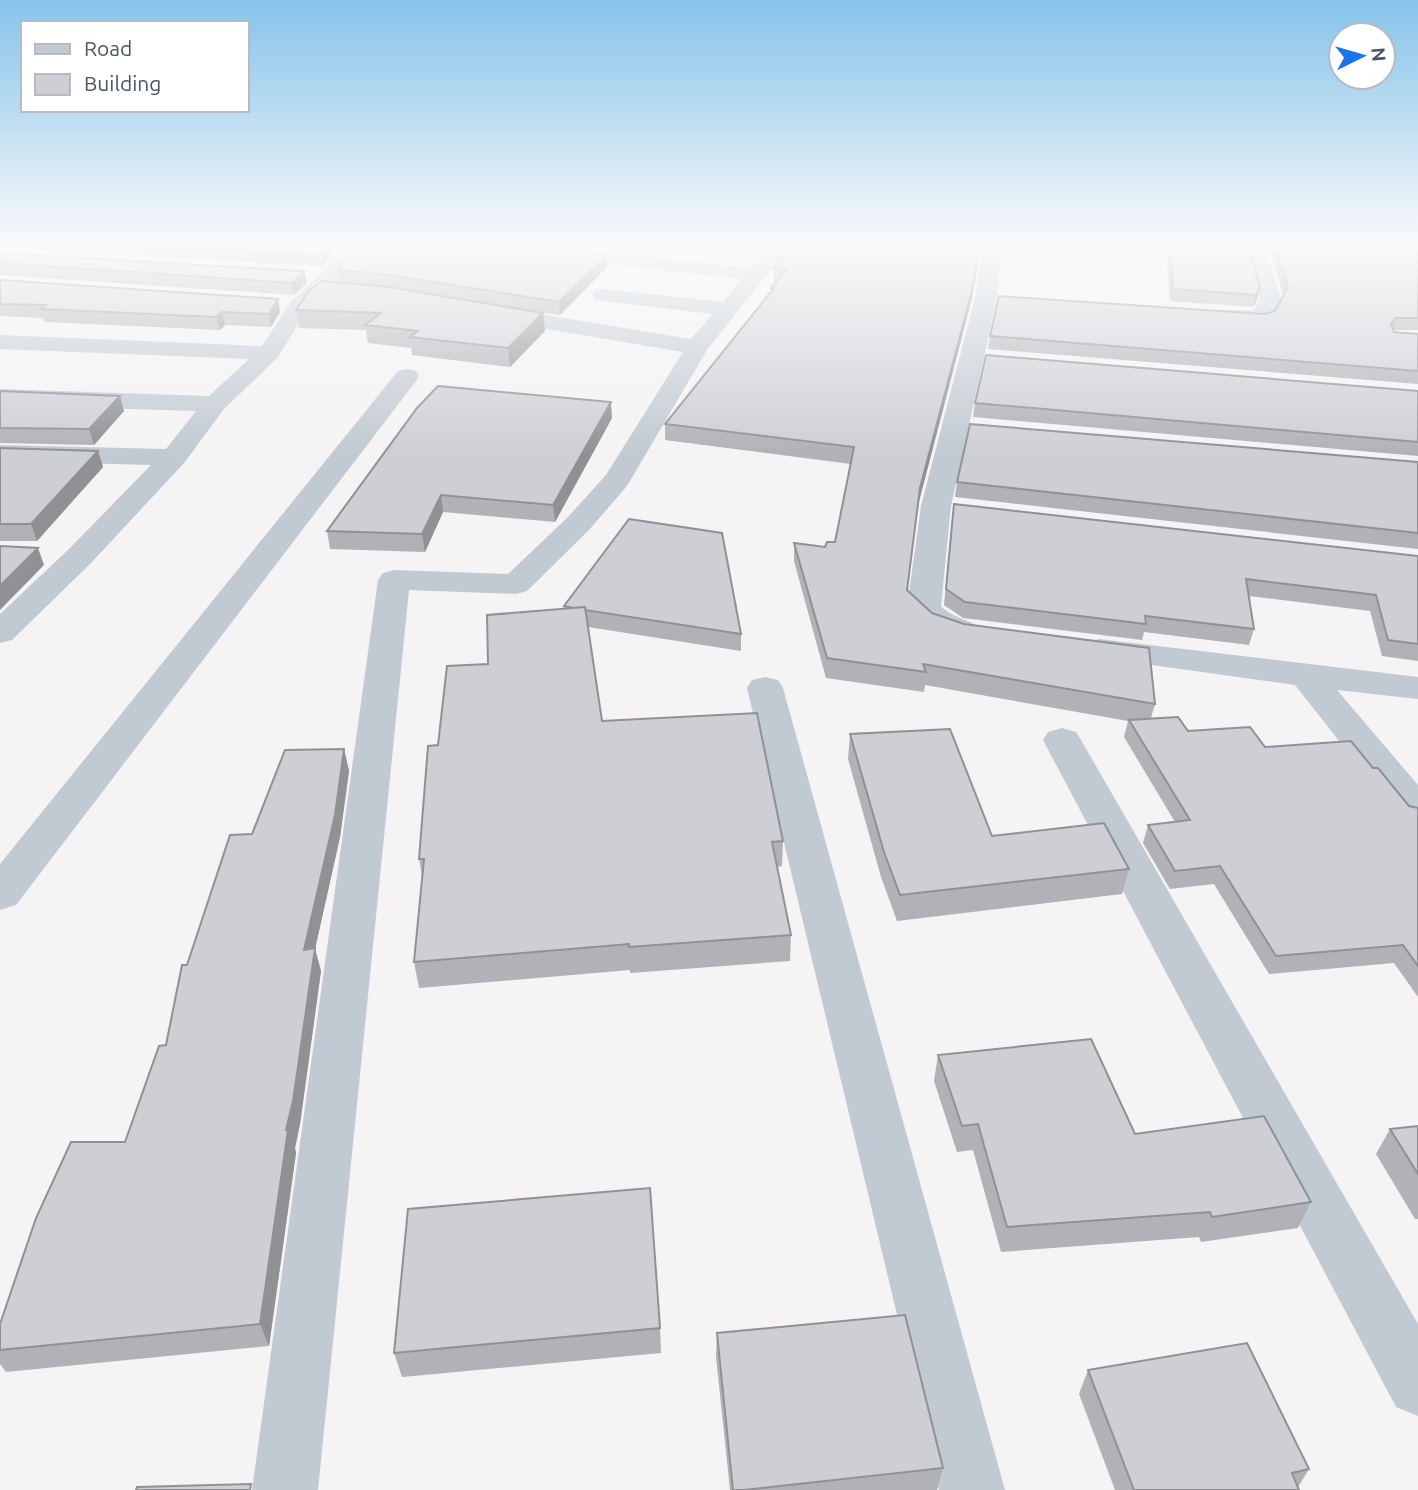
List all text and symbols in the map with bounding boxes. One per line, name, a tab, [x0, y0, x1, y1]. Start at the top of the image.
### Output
legend	[21, 21, 248, 112]
north arrow	[1327, 21, 1397, 91]
text: Road	[84, 36, 132, 60]
text: N	[1367, 46, 1391, 63]
text: Building	[84, 71, 161, 95]

